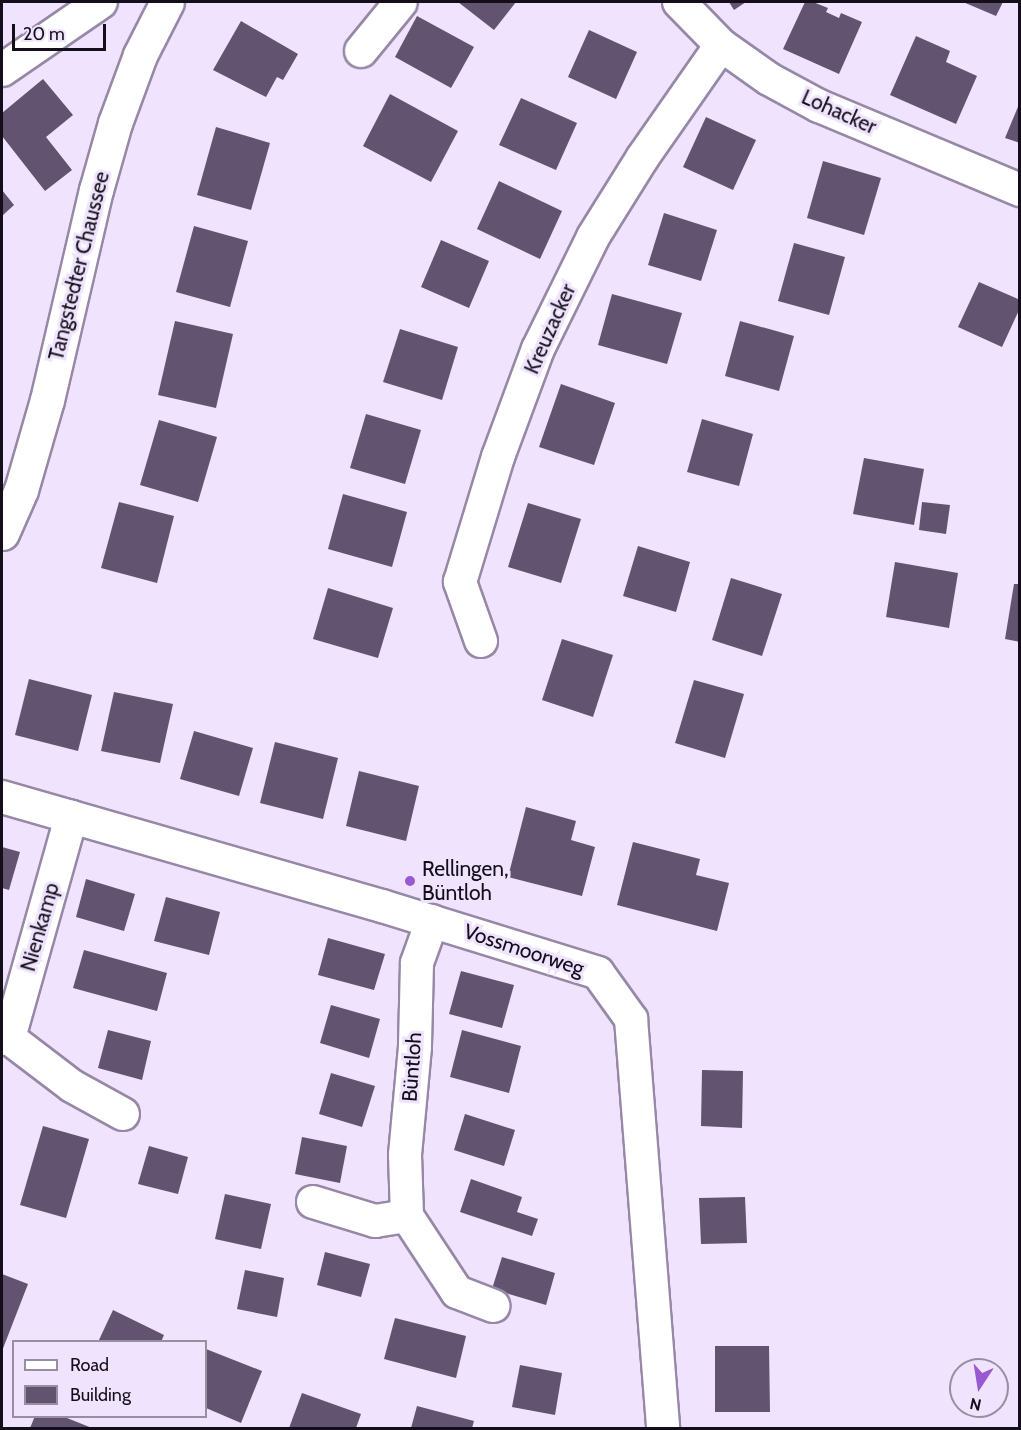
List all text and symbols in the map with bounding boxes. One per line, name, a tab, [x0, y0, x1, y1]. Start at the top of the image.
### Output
scale bar	[15, 12, 110, 50]
text: 20 m	[23, 23, 65, 45]
street label: Lohacker	[798, 84, 880, 140]
street label: Tangstedter Chaussee	[43, 169, 115, 363]
street label: Kreuzacker	[519, 280, 581, 378]
place label: Rellingen, Büntloh	[422, 856, 509, 906]
marker: Rellingen, Büntloh	[403, 874, 417, 888]
street label: Nienkamp	[15, 880, 65, 974]
street label: Vossmoorweg	[461, 919, 587, 981]
street label: Büntloh	[397, 1031, 427, 1103]
legend	[12, 1340, 207, 1418]
text: Road	[70, 1354, 109, 1376]
north arrow	[949, 1358, 1009, 1418]
text: Building	[70, 1384, 131, 1406]
text: N	[968, 1394, 983, 1415]

